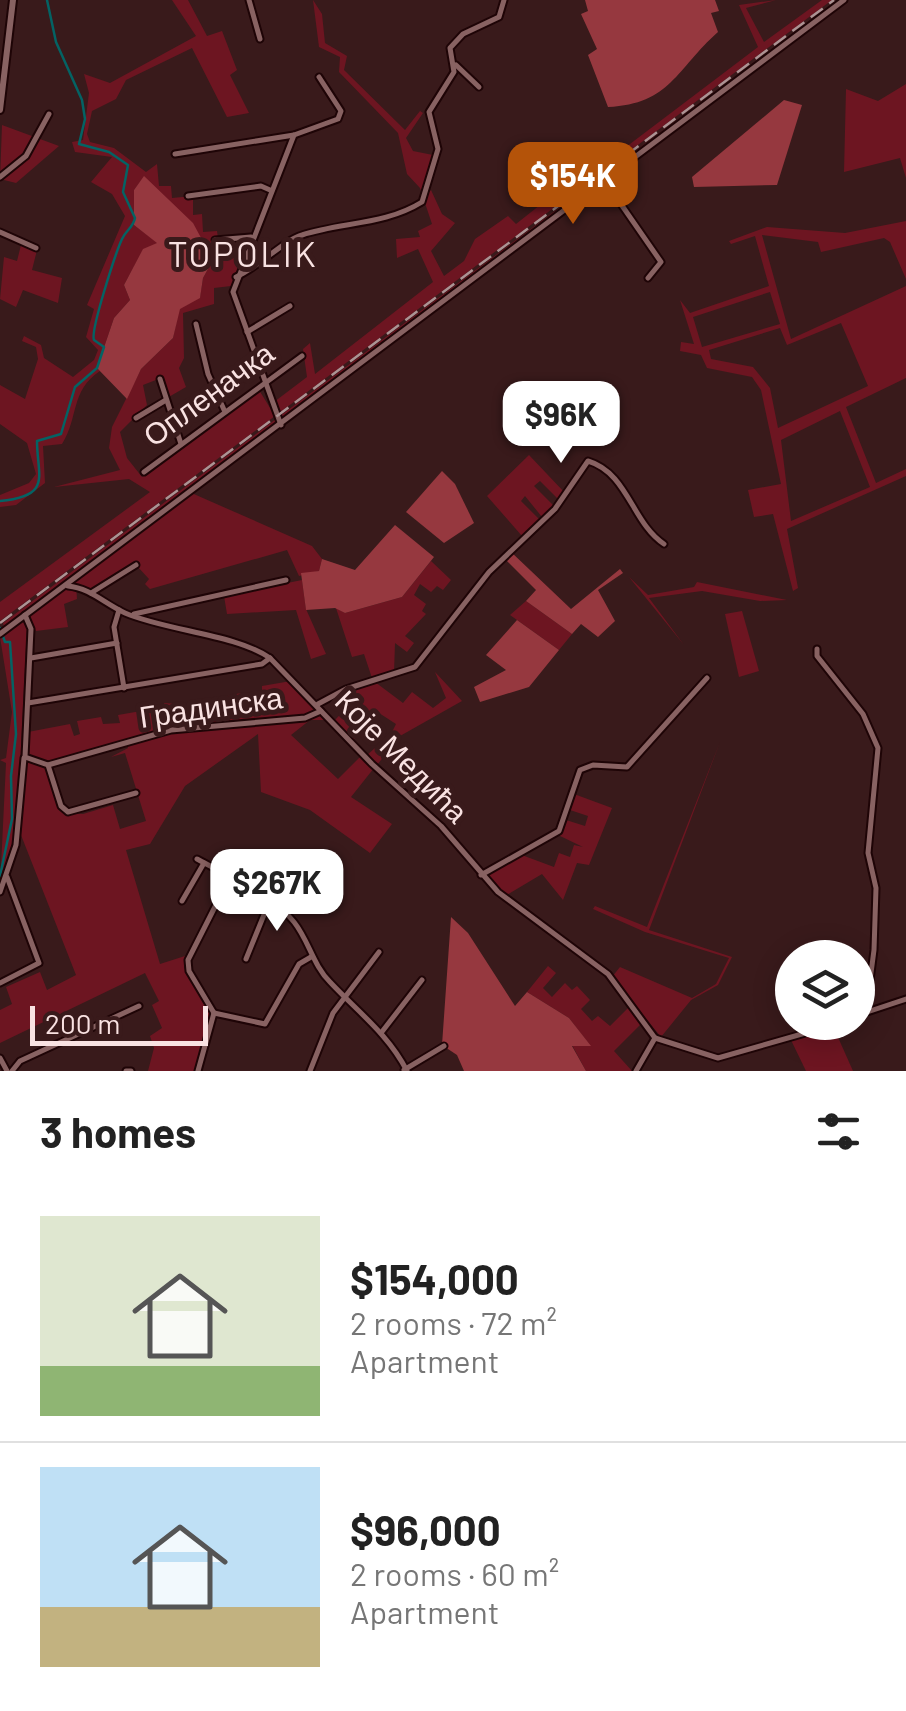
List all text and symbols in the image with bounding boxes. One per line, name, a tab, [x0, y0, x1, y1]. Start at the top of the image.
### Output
pin: $154K	[503, 142, 643, 227]
text: $154K	[530, 155, 616, 193]
district label: TOPOLIK	[168, 232, 318, 274]
street label: Опленачка	[136, 334, 280, 453]
pin: $96K	[502, 381, 620, 466]
text: $96K	[525, 394, 597, 432]
street label: Градинска	[137, 678, 285, 734]
street label: Које Медића	[329, 682, 476, 830]
pin: $267K	[207, 849, 347, 934]
text: $267K	[232, 862, 322, 900]
map controls	[775, 940, 875, 1040]
button: layers	[775, 940, 875, 1040]
scale bar	[30, 1001, 208, 1046]
text: 200 m	[45, 1006, 120, 1040]
icon: filters	[811, 1104, 866, 1159]
text: 3 homes	[40, 1106, 196, 1156]
text: $154,000	[350, 1253, 519, 1303]
icon: home	[120, 1256, 240, 1376]
text: 2 rooms · 72 m²	[350, 1303, 557, 1341]
text: Apartment	[350, 1341, 499, 1379]
text: $96,000	[350, 1504, 501, 1554]
icon: home	[120, 1507, 240, 1627]
text: 2 rooms · 60 m²	[350, 1554, 559, 1592]
text: Apartment	[350, 1592, 499, 1630]

